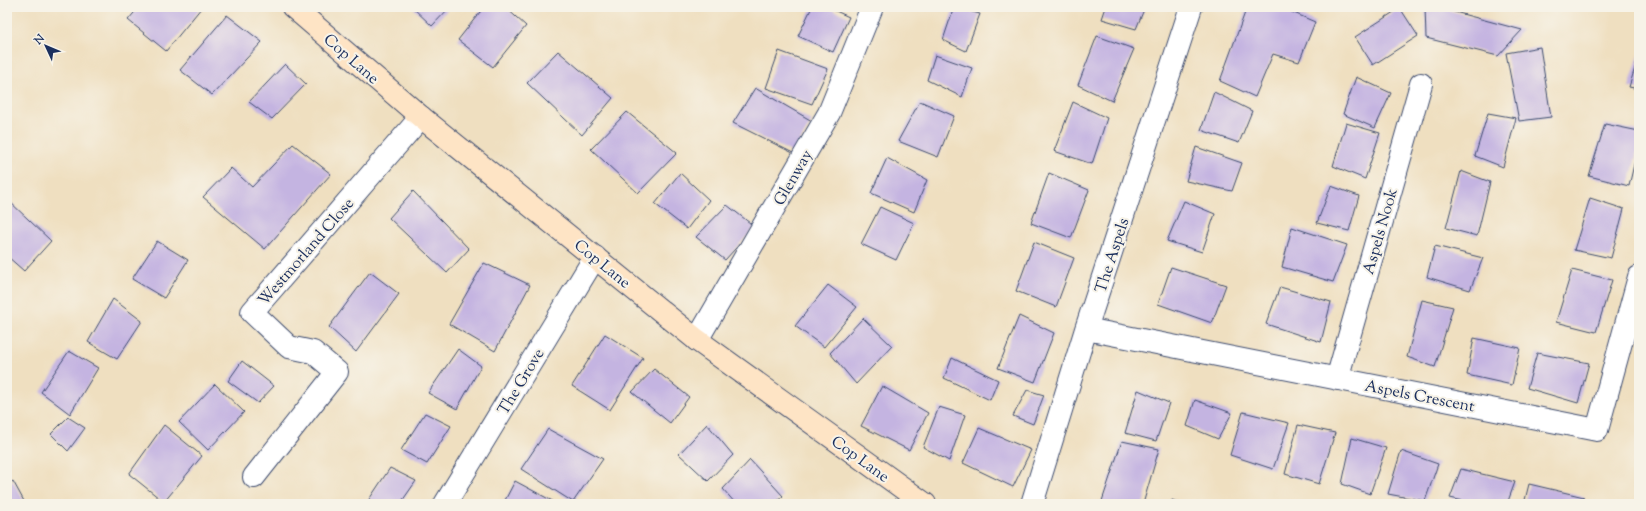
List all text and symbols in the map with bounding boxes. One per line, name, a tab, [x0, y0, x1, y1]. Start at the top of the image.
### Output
north arrow	[26, 26, 66, 66]
street label: Cop Lane	[317, 29, 383, 91]
text: N	[30, 31, 48, 49]
street label: Glenway	[769, 146, 819, 210]
street label: Aspels Nook	[1358, 186, 1405, 277]
street label: Westmorland Close	[253, 194, 360, 312]
street label: The Aspels	[1090, 215, 1136, 296]
street label: Cop Lane	[568, 235, 635, 295]
street label: The Grove	[493, 345, 551, 420]
street label: Aspels Crescent	[1363, 376, 1477, 419]
street label: Cop Lane	[826, 431, 893, 489]

